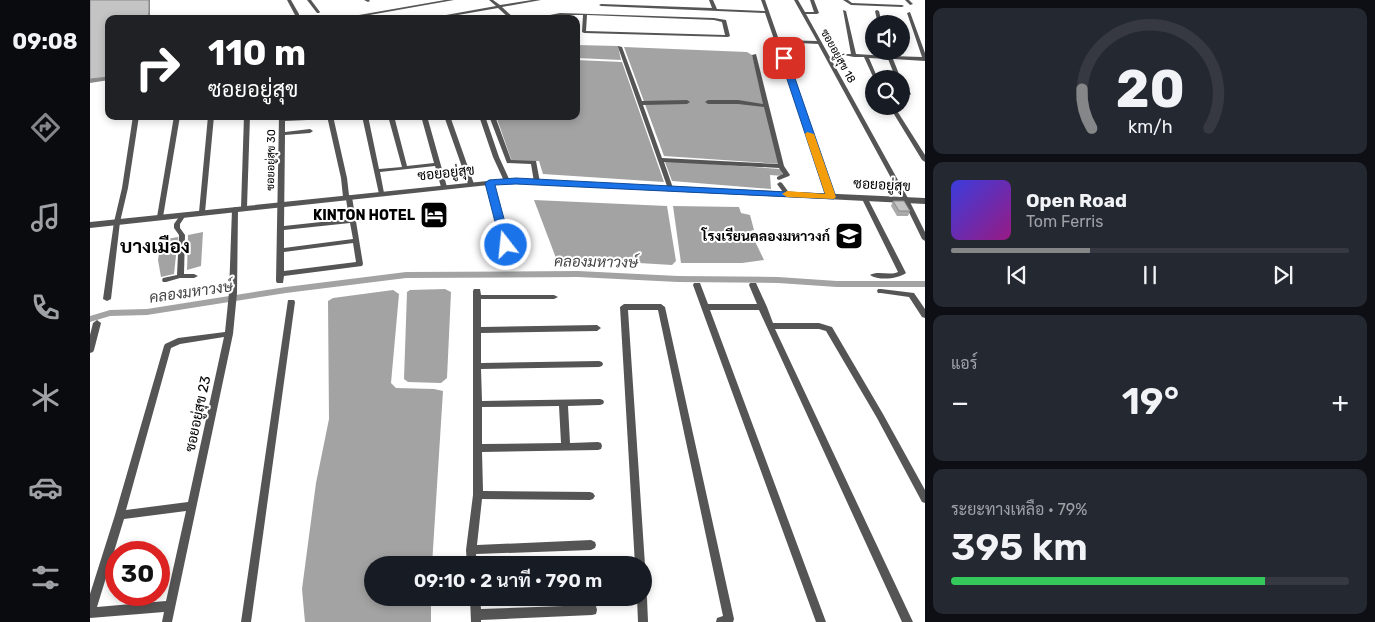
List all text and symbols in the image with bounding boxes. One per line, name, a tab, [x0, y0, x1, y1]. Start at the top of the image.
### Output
map controls	[865, 15, 910, 115]
button: sound	[865, 15, 910, 60]
street label: ซอยอยู่สุข 18	[816, 26, 859, 86]
text: 09:08	[12, 28, 78, 55]
text: 110 m	[208, 32, 306, 74]
icon: right	[125, 35, 190, 100]
pin	[763, 37, 805, 79]
icon: arrive	[770, 44, 798, 72]
text: 20	[1115, 58, 1185, 120]
button: search	[865, 70, 910, 115]
text: ซอยอยู่สุข	[208, 76, 298, 103]
icon: directions	[28, 110, 63, 145]
text: km/h	[1128, 116, 1172, 137]
street label: ซอยอยู่สุข 30	[263, 129, 280, 191]
street label: ซอยอยู่สุข	[417, 162, 476, 185]
street label: ซอยอยู่สุข	[853, 175, 911, 196]
text: Open Road	[1026, 189, 1127, 212]
icon: music	[28, 200, 63, 235]
hotel icon: KINTON HOTEL	[419, 200, 449, 230]
place label: KINTON HOTEL	[313, 207, 416, 224]
text: Tom Ferris	[1026, 212, 1103, 231]
position arrow	[479, 218, 531, 270]
school or university icon: โรงเรียนคลองมหาวงก์	[834, 221, 864, 251]
place label: โรงเรียนคลองมหาวงก์	[701, 227, 831, 245]
district label: บางเมือง	[120, 235, 190, 258]
water label: คลองมหาวงษ์	[554, 251, 640, 272]
icon: previous	[1003, 261, 1031, 289]
icon: pause	[1136, 261, 1164, 289]
icon: next	[1269, 261, 1297, 289]
water label: คลองมหาวงษ์	[148, 276, 236, 307]
icon: phone	[28, 290, 63, 325]
text: แอร์	[951, 354, 977, 373]
street label: ซอยอยู่สุข 23	[182, 374, 215, 454]
text: 19°	[1122, 378, 1179, 424]
icon: climate	[28, 380, 63, 415]
text: −	[951, 386, 969, 419]
text: +	[1332, 386, 1349, 419]
icon: car	[28, 470, 63, 505]
text: ระยะทางเหลือ · 79%	[951, 500, 1087, 519]
text: 395 km	[951, 524, 1088, 570]
speed limit sign: 30	[105, 541, 170, 606]
icon: filters	[28, 560, 63, 595]
text: 09:10 · 2 นาที · 790 m	[414, 569, 602, 592]

